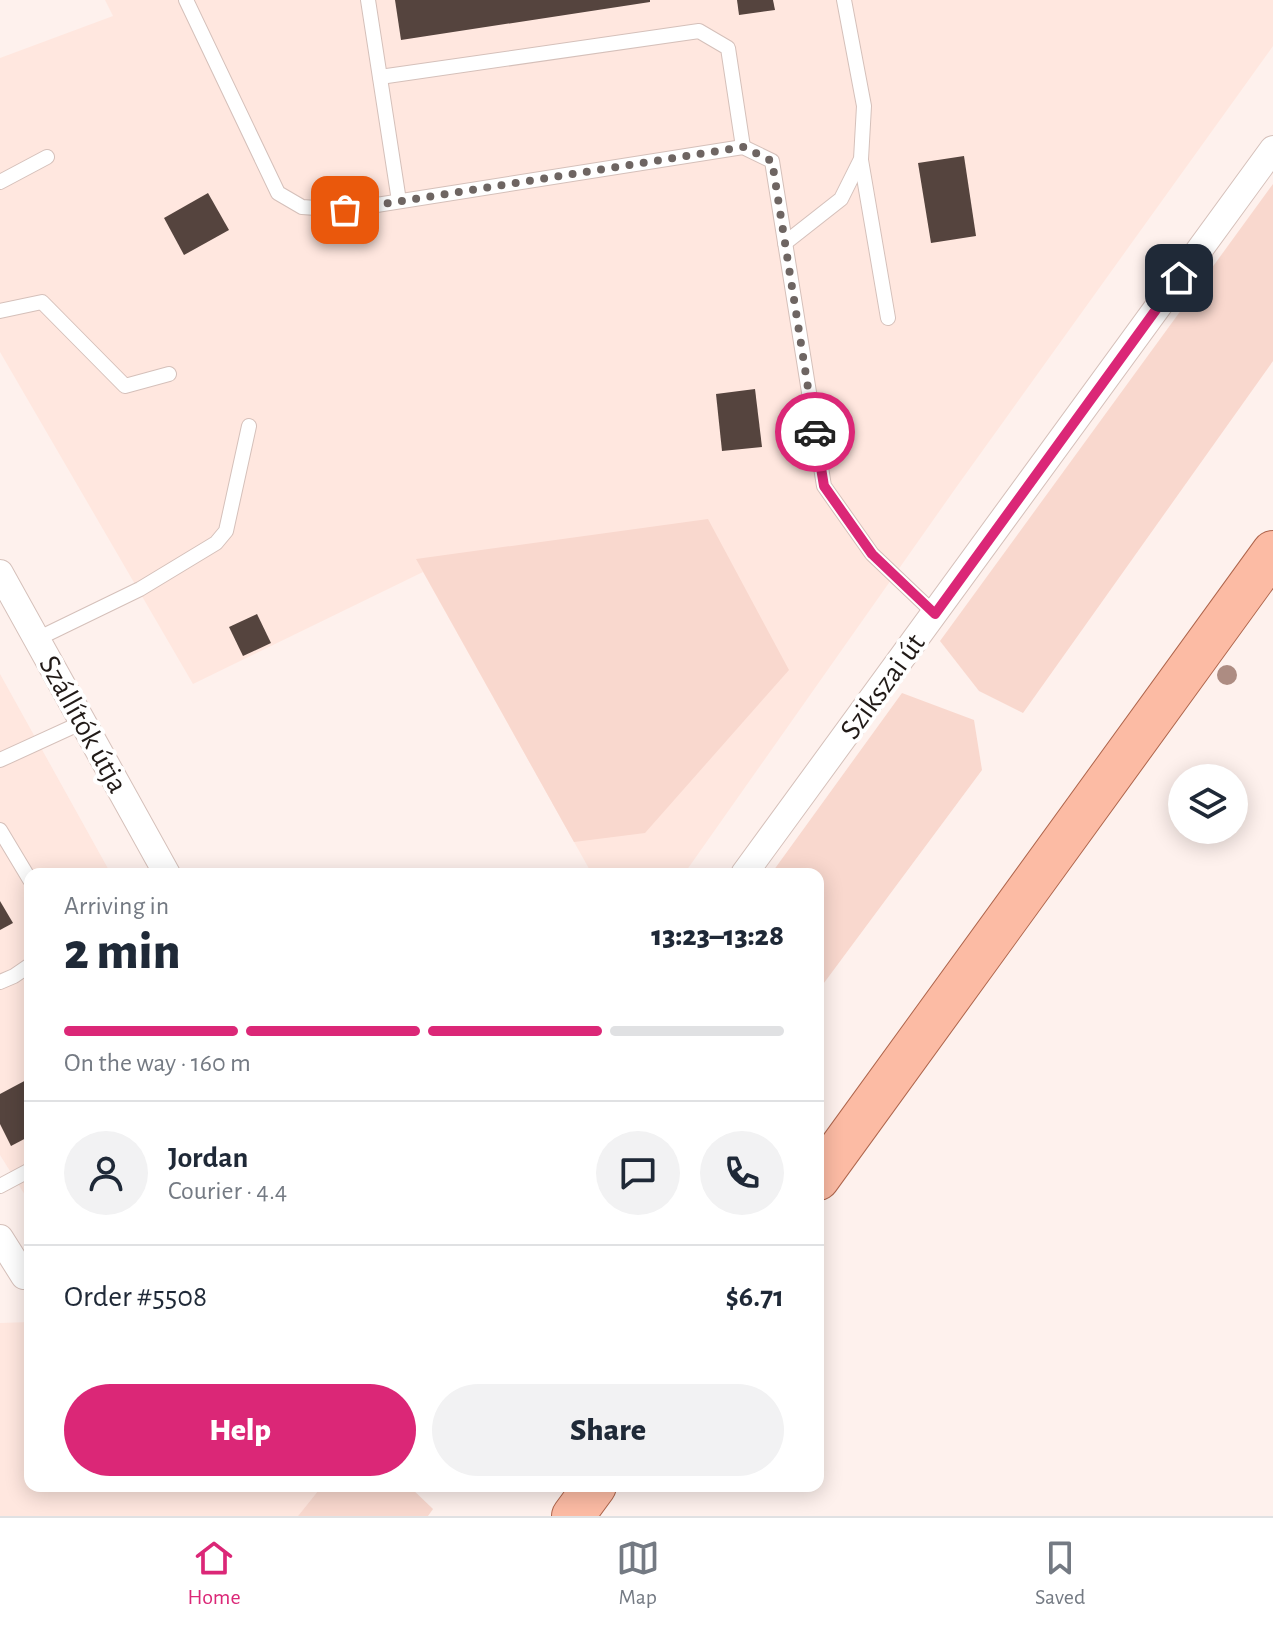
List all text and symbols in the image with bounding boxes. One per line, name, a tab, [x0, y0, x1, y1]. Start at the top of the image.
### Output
pin	[311, 176, 379, 244]
icon: bag	[323, 188, 367, 232]
pin	[1145, 244, 1213, 312]
icon: home	[1157, 256, 1201, 300]
courier	[775, 392, 855, 472]
icon: car	[793, 410, 837, 454]
street label: Szikszai út	[835, 628, 931, 745]
street label: Szállítók útja	[33, 651, 133, 798]
map controls	[1168, 764, 1248, 844]
button: layers	[1168, 764, 1248, 844]
text: Arriving in	[64, 893, 169, 919]
text: 13:23–13:28	[651, 921, 784, 951]
text: 2 min	[64, 926, 180, 978]
text: On the way · 160 m	[64, 1050, 251, 1076]
button: person	[64, 1131, 148, 1215]
button: chat	[596, 1131, 680, 1215]
button: phone	[700, 1131, 784, 1215]
text: Jordan	[168, 1143, 248, 1173]
text: Courier · 4.4	[168, 1178, 287, 1204]
text: Order #5508	[64, 1282, 207, 1312]
text: $6.71	[725, 1282, 784, 1312]
button: Help	[64, 1384, 416, 1476]
button: Share	[432, 1384, 784, 1476]
tab: Home	[188, 1536, 241, 1610]
tab: Map	[616, 1536, 660, 1610]
tab: Saved	[1035, 1536, 1085, 1610]

